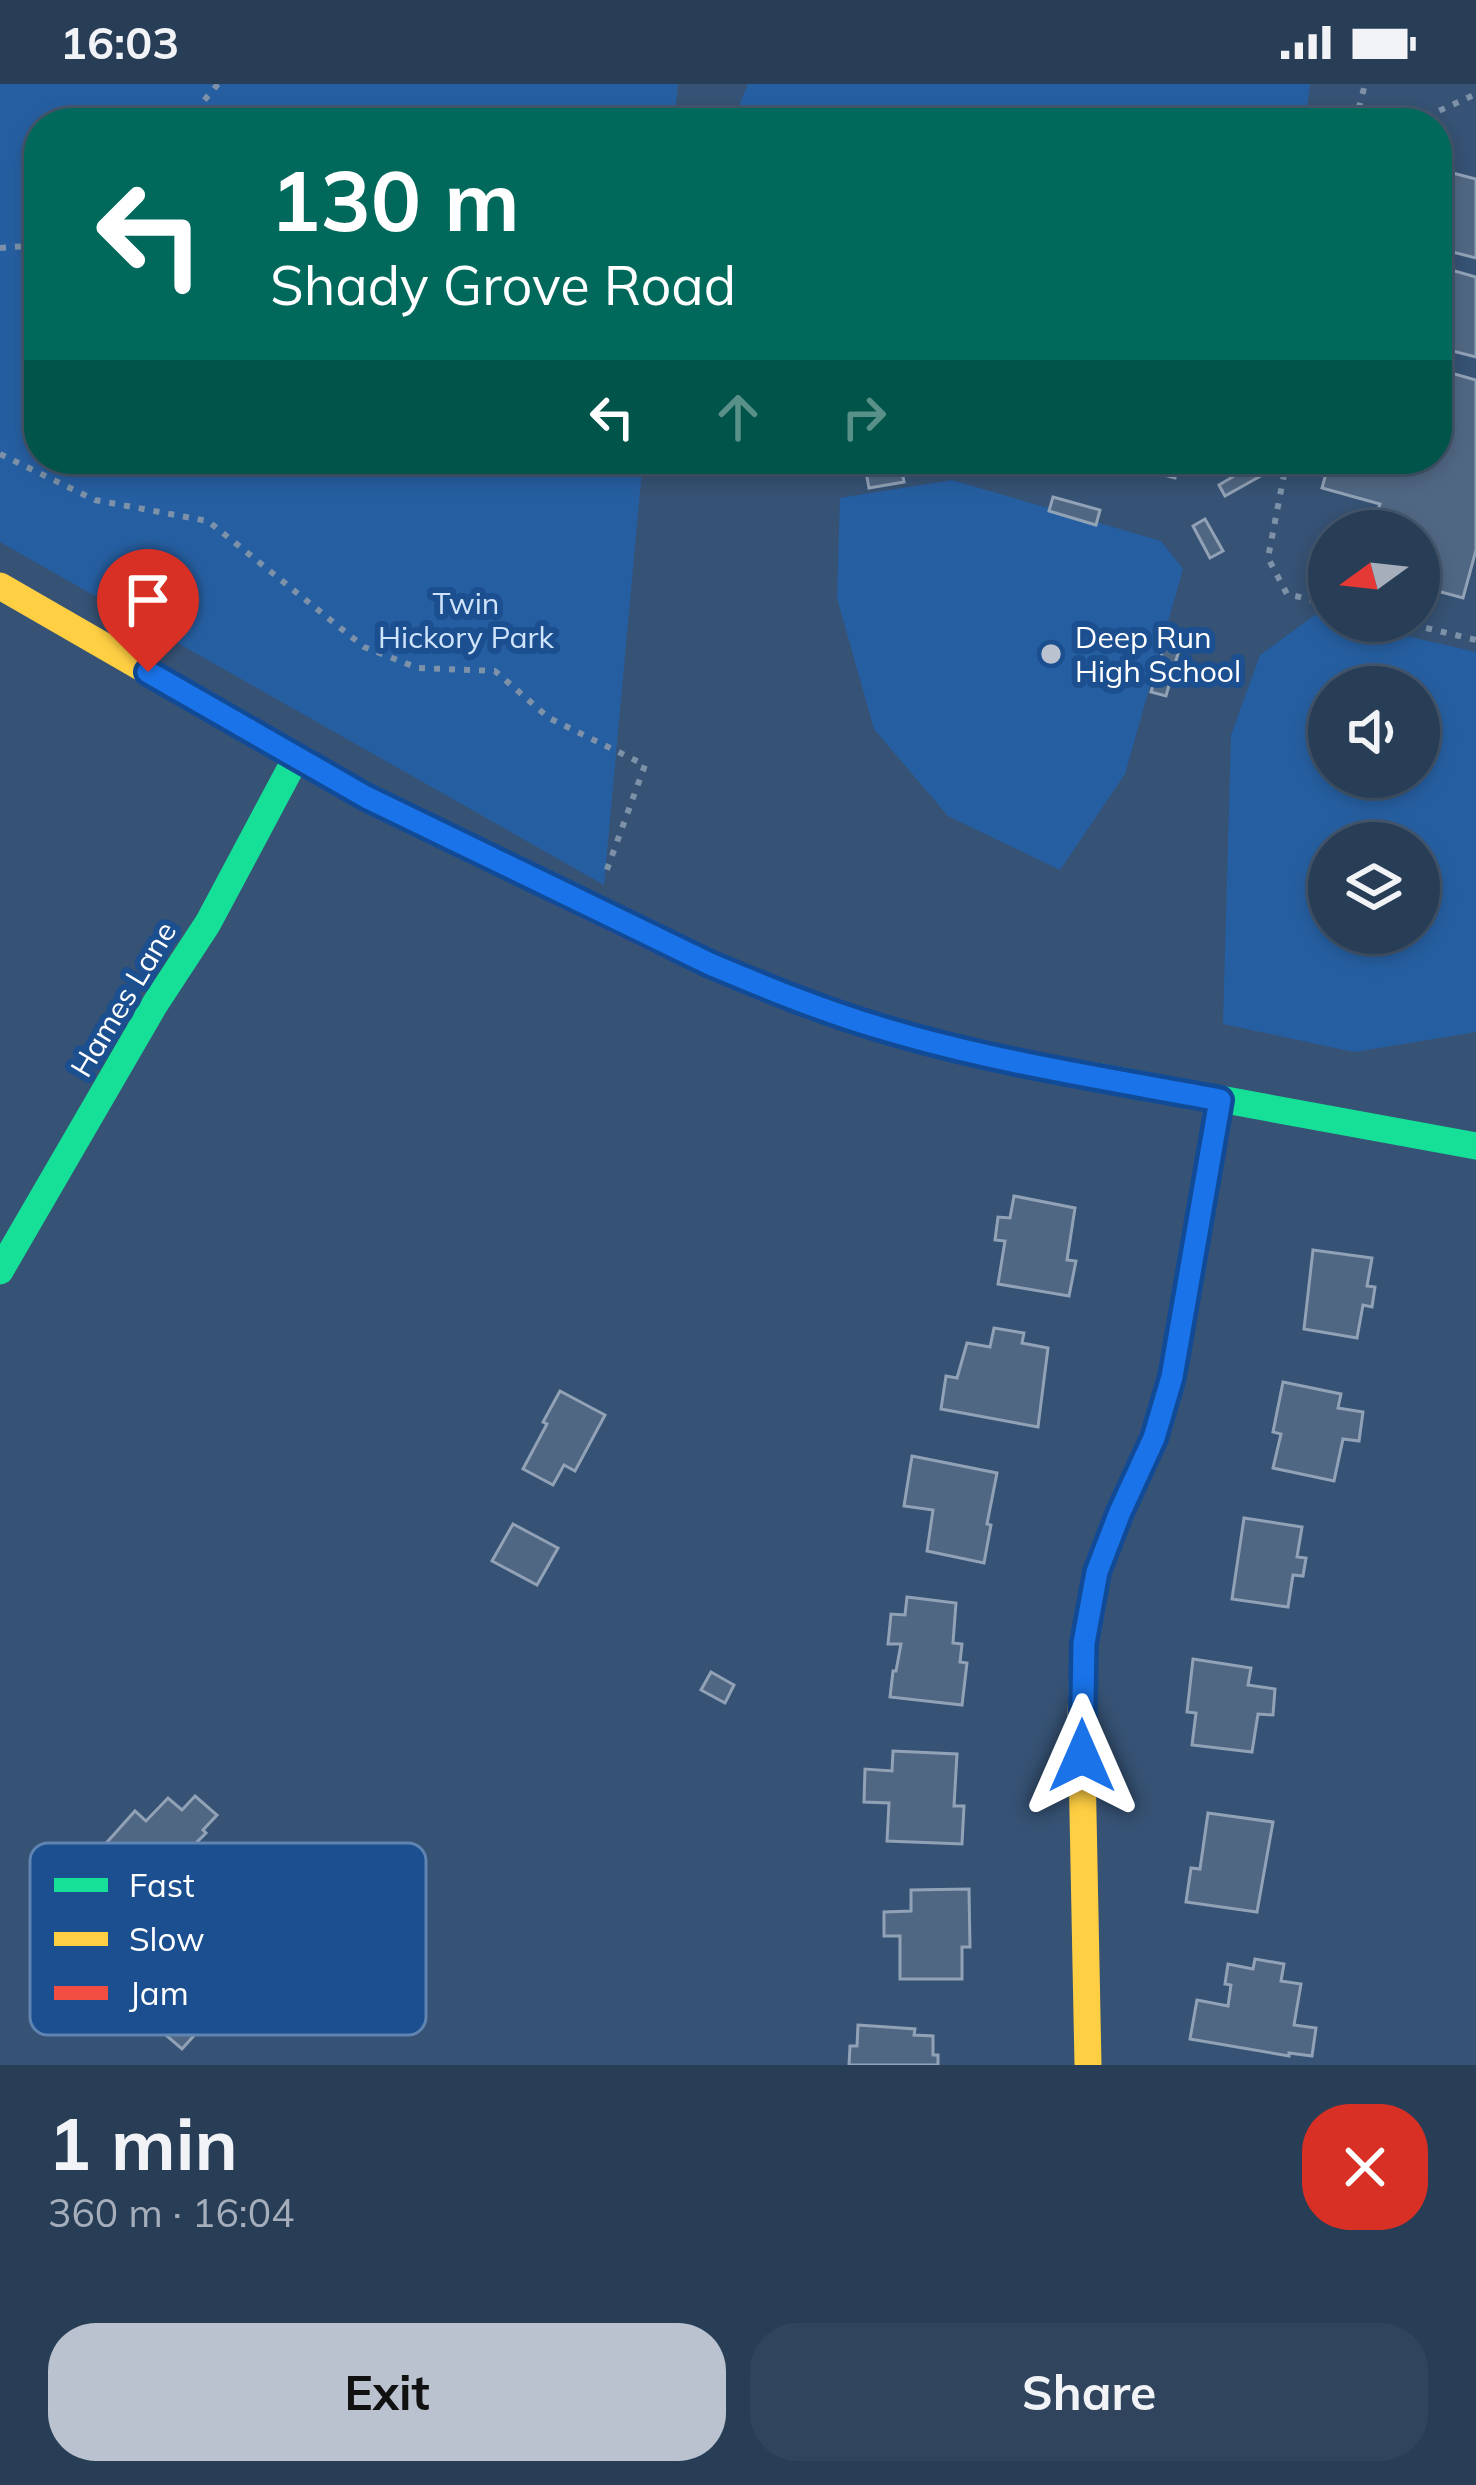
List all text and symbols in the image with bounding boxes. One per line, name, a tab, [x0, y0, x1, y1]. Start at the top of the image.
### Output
text: 16:03	[60, 14, 179, 70]
text: 130 m	[270, 147, 520, 252]
icon: left	[72, 156, 228, 312]
text: Shady Grove Road	[270, 251, 736, 319]
icon: left	[579, 384, 645, 450]
icon: ahead	[705, 384, 771, 450]
icon: right	[831, 384, 897, 450]
north arrow	[1308, 510, 1440, 642]
map controls	[1308, 510, 1440, 954]
pin	[97, 549, 199, 672]
icon: arrive	[115, 567, 181, 633]
park label: Twin Hickory Park	[378, 584, 554, 656]
place label: Deep Run High School	[1075, 618, 1241, 690]
marker: Deep Run High School	[1038, 641, 1064, 667]
button: sound	[1308, 666, 1440, 798]
button: layers	[1308, 822, 1440, 954]
street label: Hames Lane	[62, 914, 184, 1084]
position arrow	[1019, 1693, 1145, 1819]
legend	[30, 1843, 426, 2035]
text: Fast	[129, 1864, 194, 1905]
text: Slow	[129, 1918, 205, 1959]
text: Jam	[129, 1972, 189, 2013]
text: 1 min	[48, 2098, 238, 2188]
button: close	[1302, 2104, 1428, 2230]
text: 360 m · 16:04	[48, 2188, 294, 2237]
button: Exit	[48, 2323, 726, 2461]
button: Share	[750, 2323, 1428, 2461]

